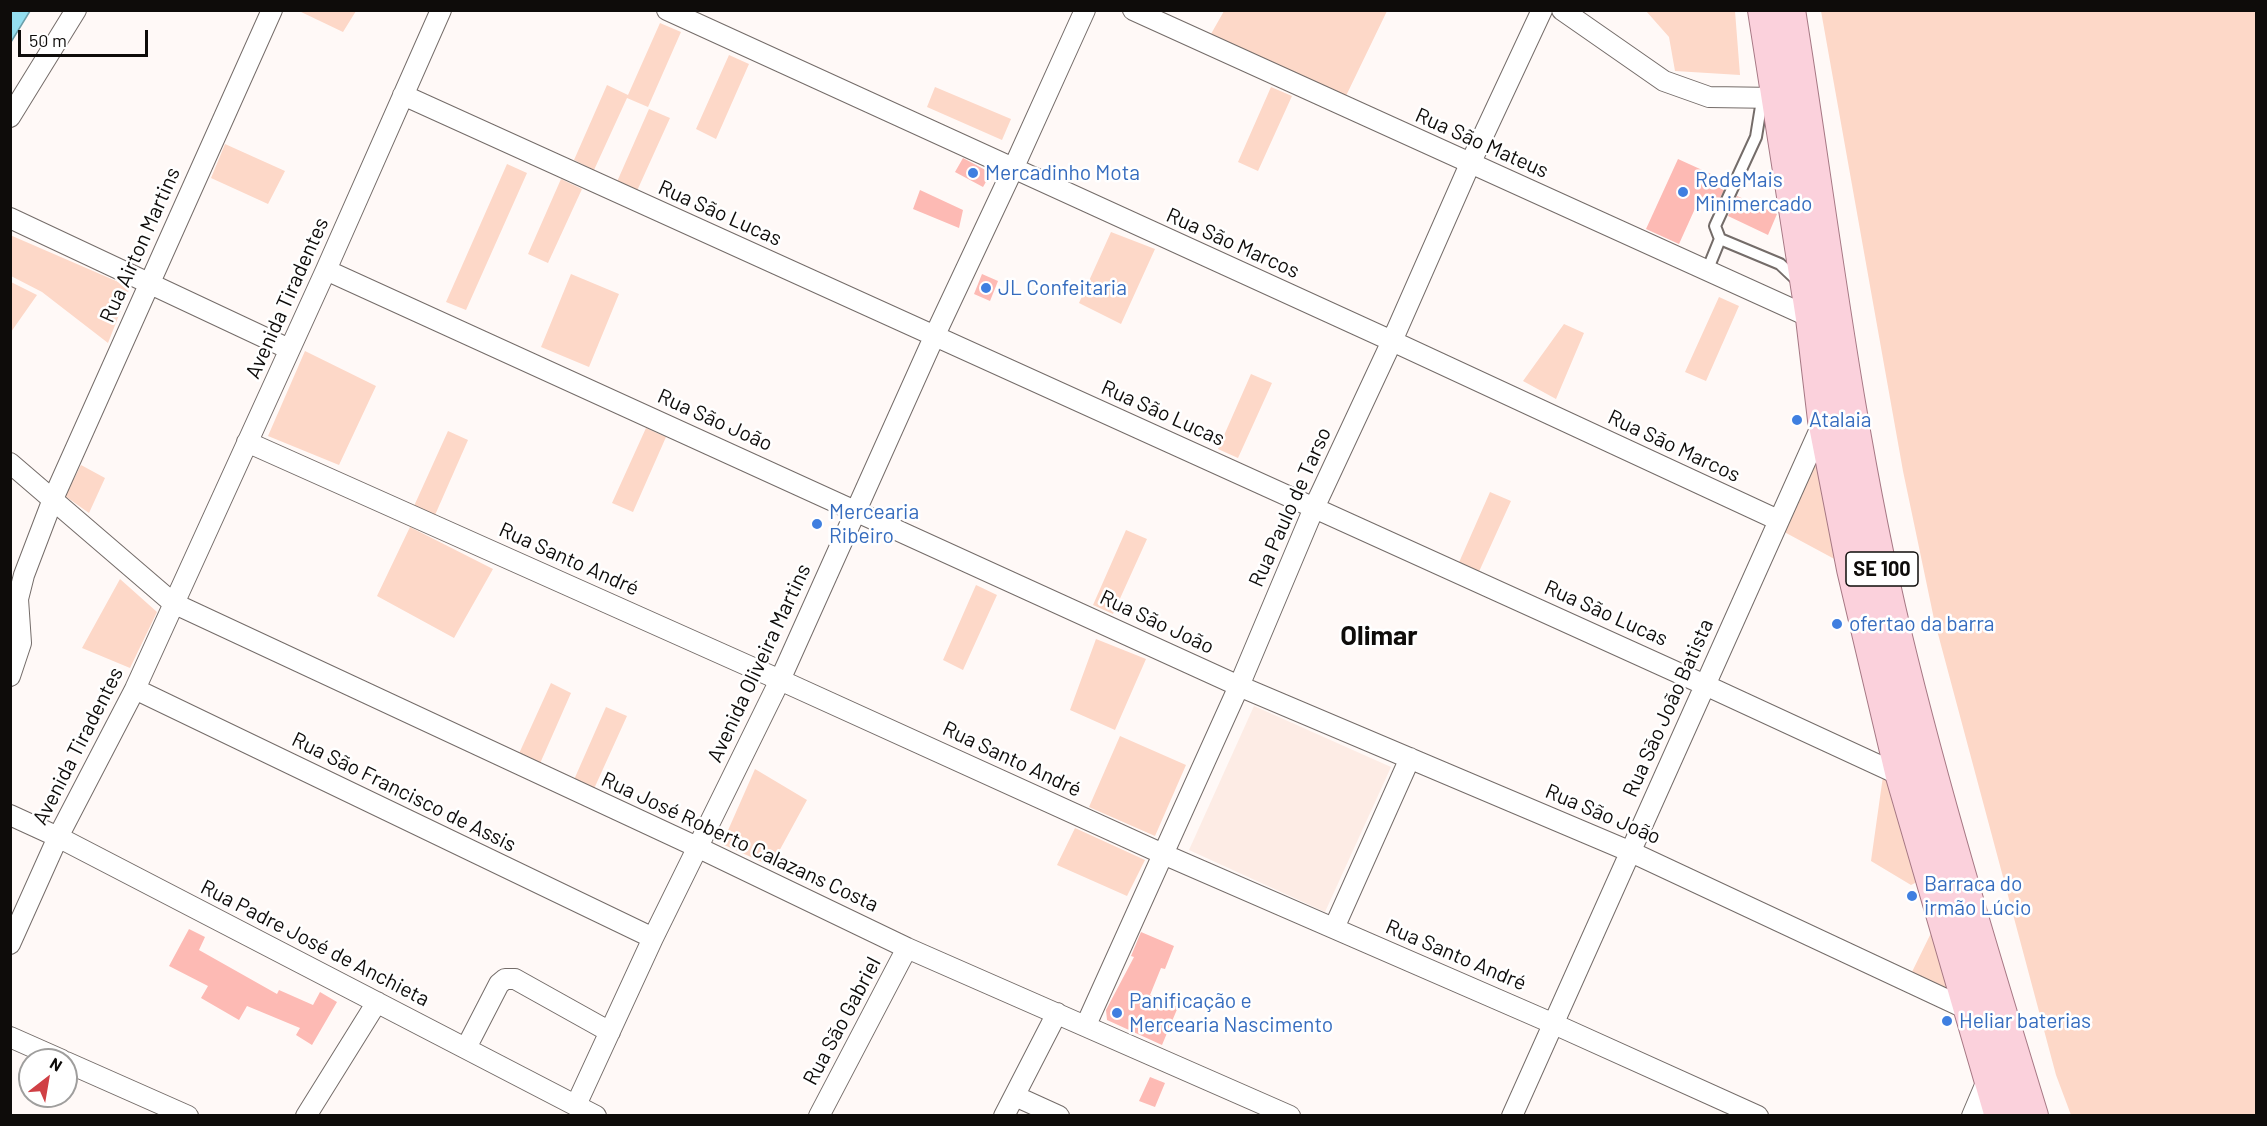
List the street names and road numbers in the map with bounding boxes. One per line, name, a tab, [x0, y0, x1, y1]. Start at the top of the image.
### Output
street label: Rua São Mateus	[1412, 102, 1552, 184]
street label: Rua Airton Martins	[94, 163, 186, 327]
street label: Rua São Lucas	[654, 175, 786, 251]
street label: Rua São Marcos	[1162, 202, 1304, 284]
street label: Avenida Tiradentes	[240, 213, 334, 383]
street label: Rua São Lucas	[1097, 375, 1229, 451]
street label: Rua São João	[654, 383, 776, 457]
street label: Rua São Marcos	[1604, 404, 1744, 488]
street label: Rua Paulo de Tarso	[1243, 423, 1337, 591]
street label: Rua Santo André	[495, 517, 643, 601]
road number: SE 100	[1846, 552, 1918, 586]
street label: Avenida Oliveira Martins	[702, 560, 816, 766]
street label: Rua São Lucas	[1540, 575, 1672, 651]
street label: Rua São João	[1096, 585, 1218, 659]
street label: Rua São João Batista	[1617, 615, 1719, 801]
street label: Avenida Tiradentes	[27, 663, 129, 829]
street label: Rua Santo André	[939, 716, 1085, 802]
street label: Rua São Francisco de Assis	[288, 727, 520, 857]
street label: Rua José Roberto Calazans Costa	[597, 767, 883, 917]
street label: Rua São João	[1541, 778, 1665, 850]
street label: Rua Padre José de Anchieta	[196, 874, 434, 1012]
street label: Rua Santo André	[1382, 914, 1530, 996]
street label: Rua São Gabriel	[798, 953, 886, 1089]

